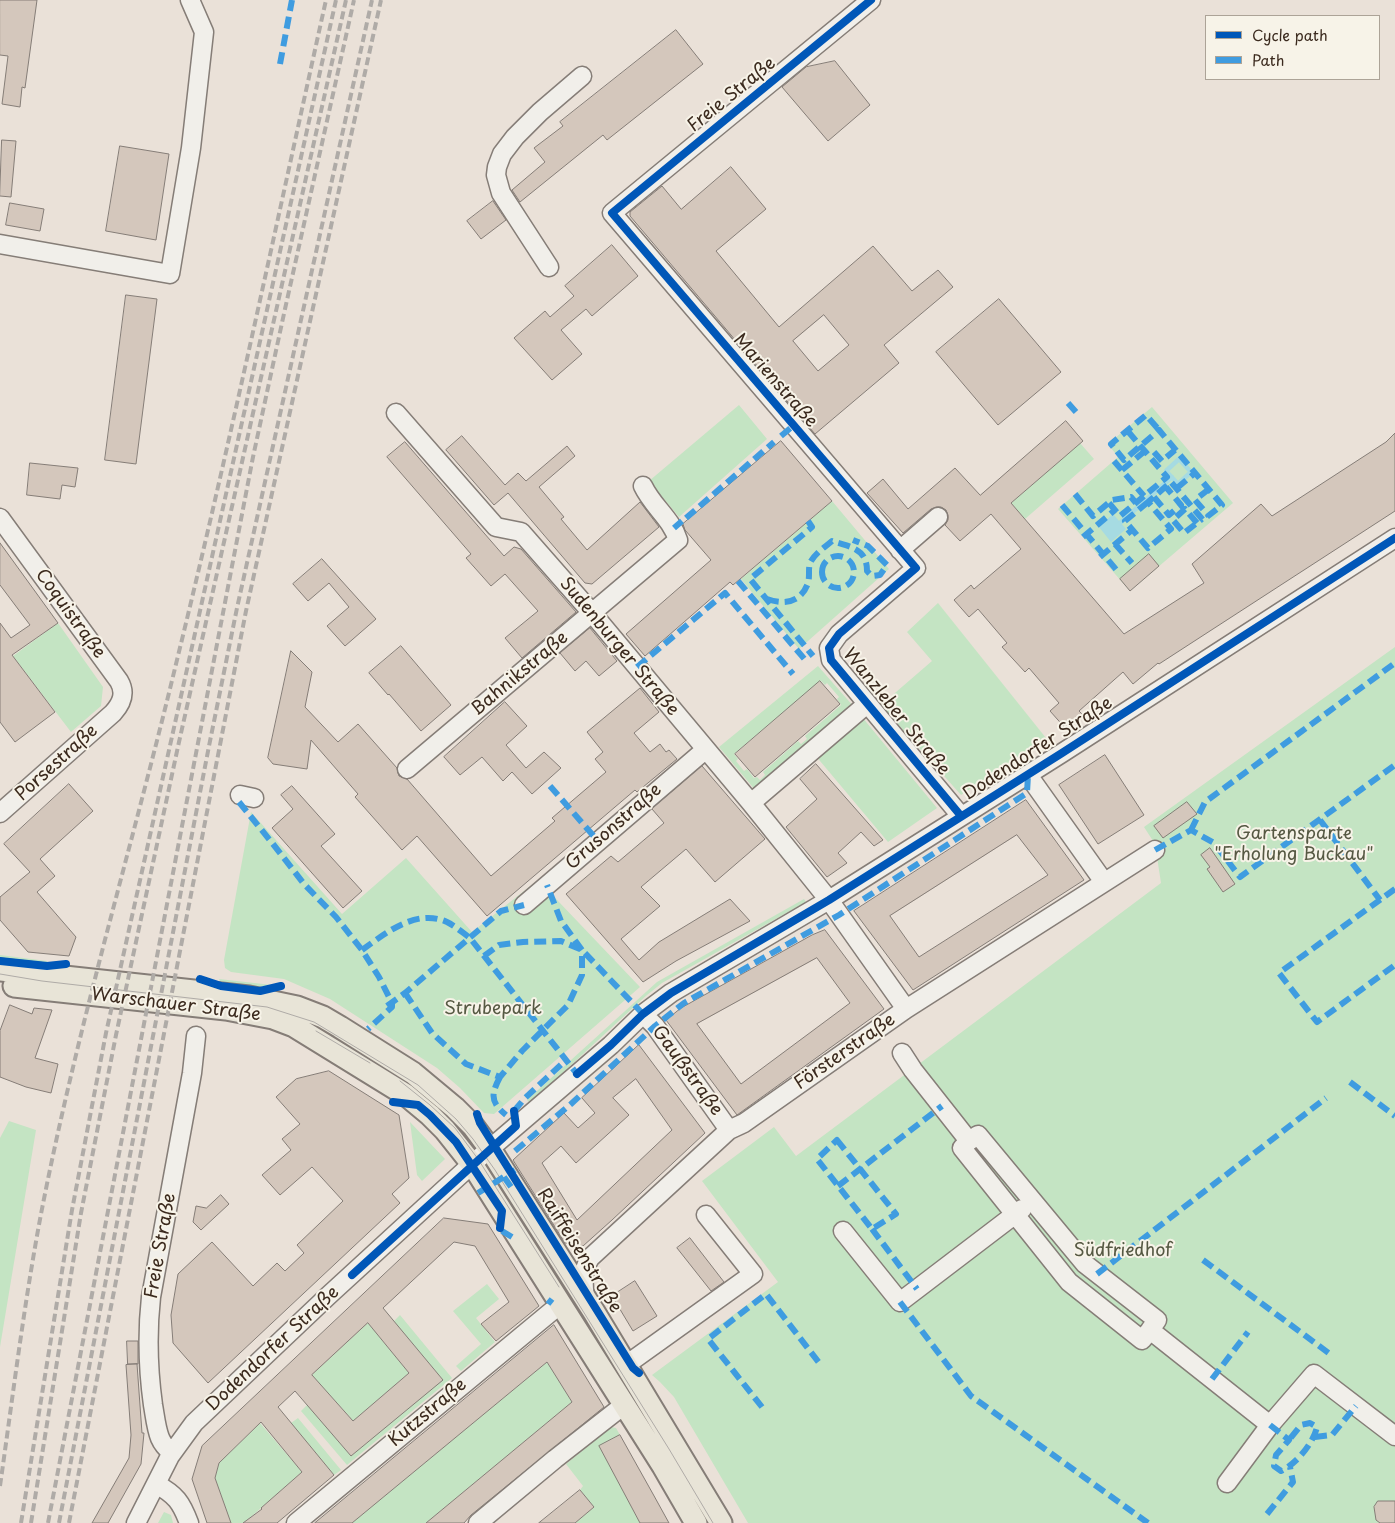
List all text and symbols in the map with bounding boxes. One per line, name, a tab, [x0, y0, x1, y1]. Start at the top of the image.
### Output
legend	[1205, 15, 1380, 80]
text: Cycle path	[1252, 23, 1328, 46]
text: Path	[1252, 48, 1284, 71]
street label: Freie Straße	[684, 53, 780, 137]
street label: Marienstraße	[728, 330, 822, 432]
street label: Coquistraße	[30, 565, 110, 663]
street label: Sudenburger Straße	[555, 573, 683, 721]
street label: Bahnikstraße	[467, 627, 573, 721]
street label: Wanzleber Straße	[838, 644, 954, 780]
street label: Dodendorfer Straße	[959, 693, 1117, 805]
street label: Porsestraße	[11, 720, 103, 806]
street label: Grusonstraße	[562, 779, 666, 875]
park label: Gartensparte "Erholung Buckau"	[1214, 823, 1374, 866]
street label: Warschauer Straße	[90, 984, 262, 1026]
park label: Strubepark	[444, 998, 542, 1020]
street label: Försterstraße	[790, 1009, 900, 1095]
street label: Gaußstraße	[647, 1022, 727, 1120]
street label: Raiffeisenstraße	[532, 1185, 626, 1317]
street label: Freie Straße	[141, 1191, 181, 1301]
park label: Südfriedhof	[1074, 1240, 1172, 1262]
street label: Dodendorfer Straße	[202, 1282, 344, 1416]
street label: Kutzstraße	[385, 1374, 471, 1452]

